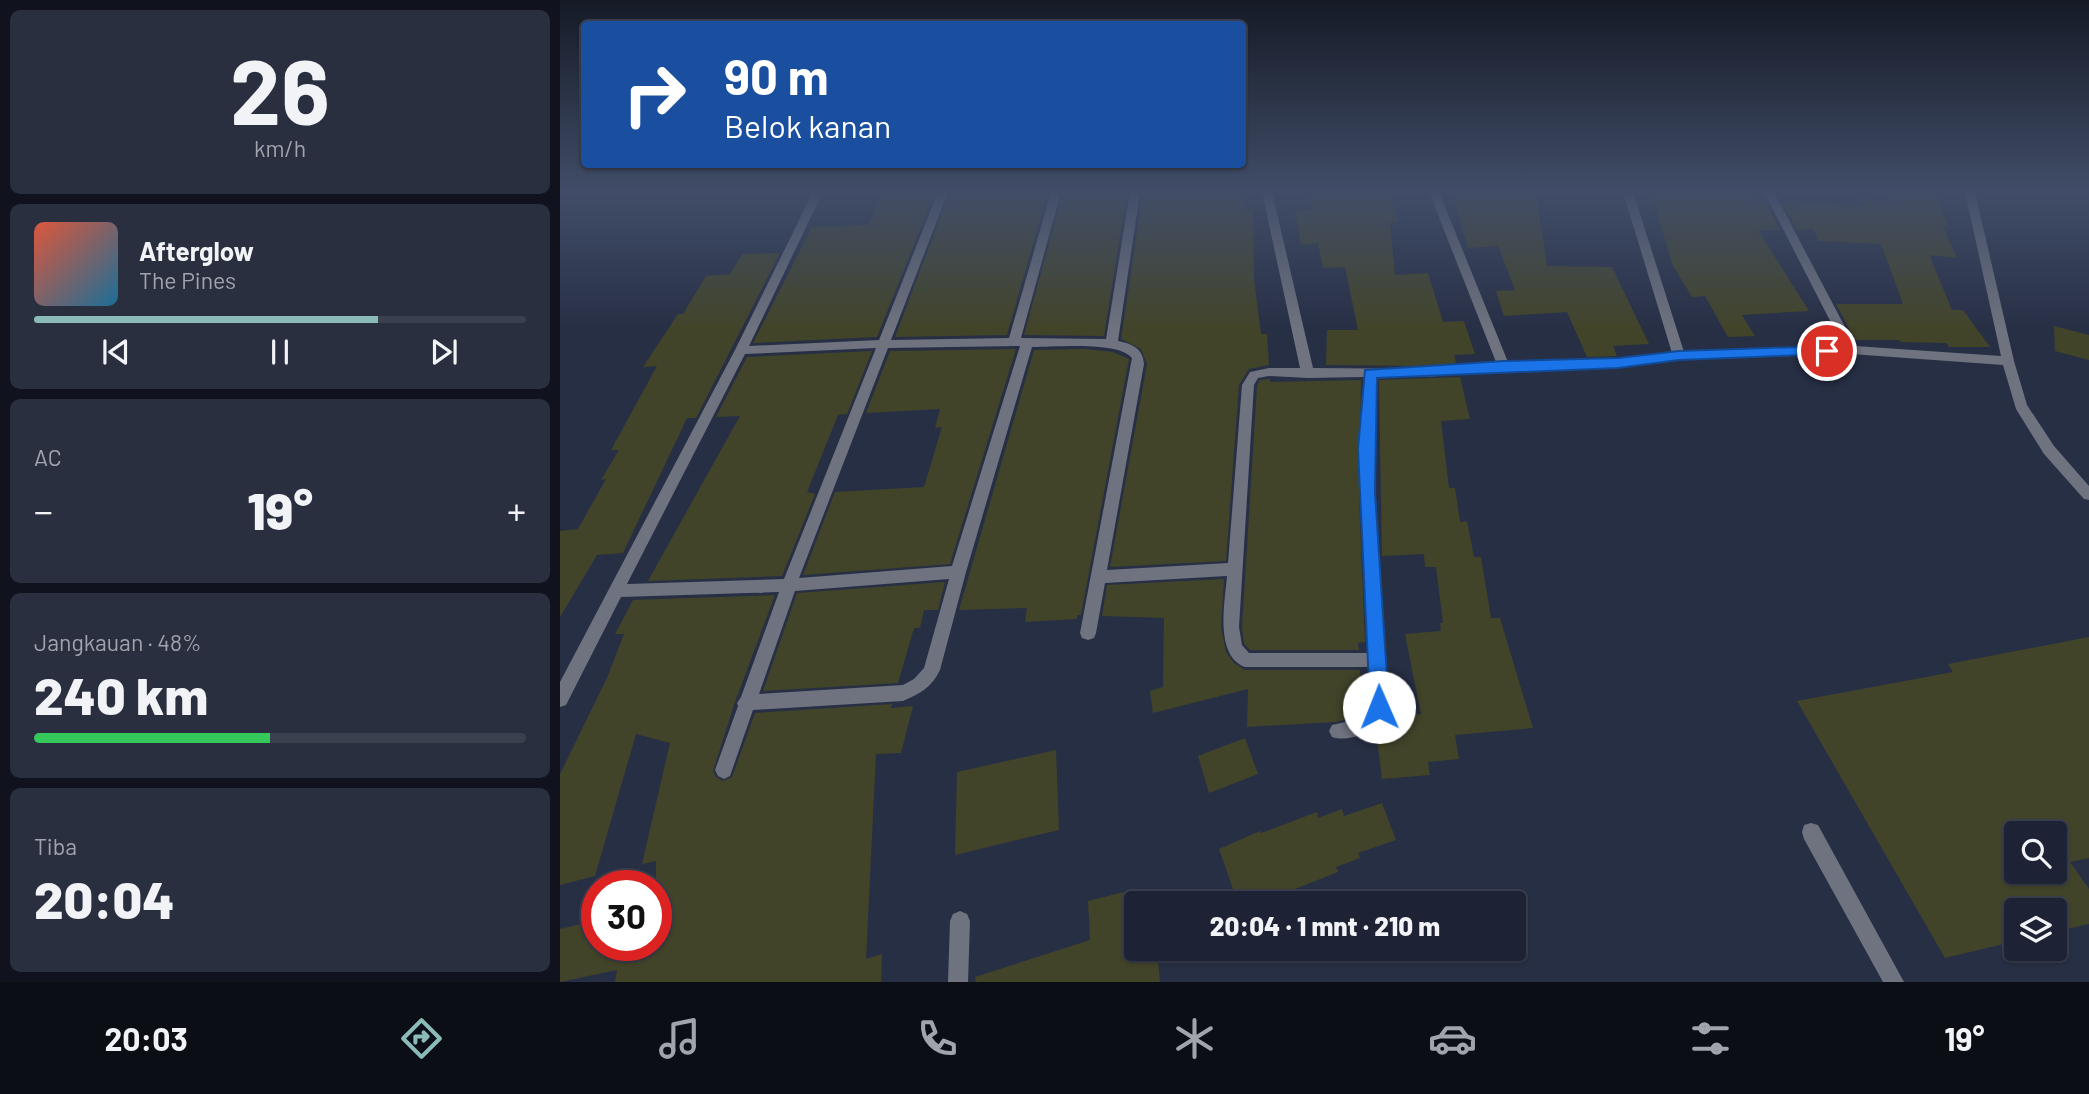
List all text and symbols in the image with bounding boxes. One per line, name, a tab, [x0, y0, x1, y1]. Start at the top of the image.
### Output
text: 26	[230, 34, 330, 143]
text: 90 m	[724, 46, 829, 105]
icon: right	[609, 49, 700, 140]
text: Belok kanan	[724, 106, 891, 144]
text: km/h	[254, 134, 306, 162]
text: Afterglow	[139, 235, 254, 266]
text: The Pines	[139, 266, 236, 294]
pin	[1797, 321, 1857, 381]
icon: arrive	[1808, 332, 1846, 370]
icon: previous	[97, 333, 135, 371]
icon: pause	[261, 333, 299, 371]
icon: next	[425, 333, 463, 371]
text: AC	[34, 443, 62, 471]
text: 19°	[247, 478, 313, 540]
text: −	[34, 487, 53, 533]
text: +	[507, 487, 526, 533]
text: Jangkauan · 48%	[34, 628, 201, 656]
text: 240 km	[34, 663, 208, 725]
position arrow	[1342, 670, 1416, 744]
map controls	[2004, 821, 2067, 961]
button: search	[2004, 821, 2067, 884]
text: Tiba	[34, 832, 77, 860]
text: 20:04	[34, 867, 175, 929]
speed limit sign: 30	[581, 870, 672, 961]
button: layers	[2004, 898, 2067, 961]
text: 20:04 · 1 mnt · 210 m	[1210, 910, 1440, 941]
icon: directions	[397, 1014, 446, 1063]
icon: music	[655, 1014, 704, 1063]
icon: phone	[913, 1014, 962, 1063]
icon: climate	[1170, 1014, 1219, 1063]
icon: car	[1428, 1014, 1477, 1063]
icon: filters	[1686, 1014, 1735, 1063]
text: 20:03	[104, 1019, 188, 1057]
text: 19°	[1944, 1019, 1985, 1057]

